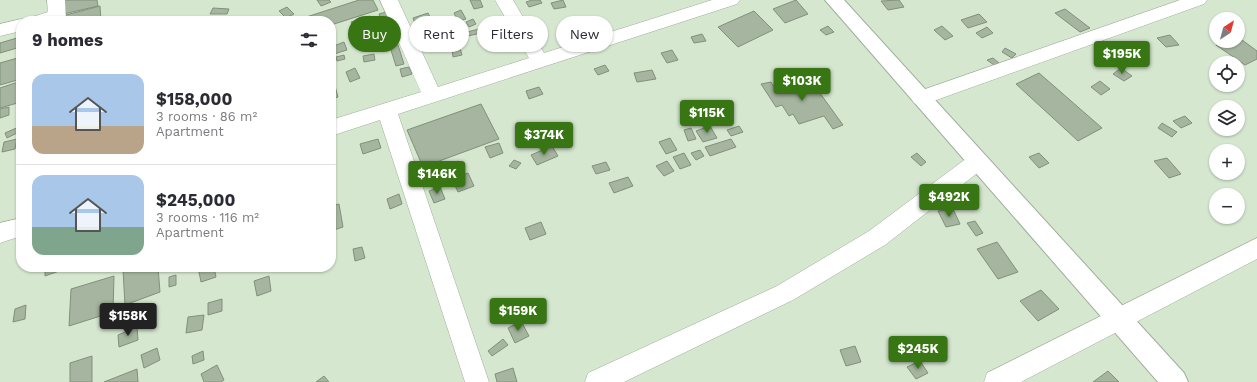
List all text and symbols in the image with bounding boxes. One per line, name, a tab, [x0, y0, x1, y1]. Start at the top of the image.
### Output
north arrow	[1209, 12, 1245, 48]
map controls	[1209, 12, 1245, 224]
chip: Buy	[348, 16, 401, 52]
chip: Rent	[409, 16, 469, 52]
chip: Filters	[477, 16, 548, 52]
chip: New	[556, 16, 613, 52]
icon: filters	[298, 29, 320, 51]
text: 9 homes	[32, 30, 103, 50]
pin: $195K	[1094, 41, 1150, 75]
text: $195K	[1103, 46, 1141, 61]
button: locate	[1209, 56, 1245, 92]
pin: $103K	[774, 68, 830, 102]
text: $103K	[783, 73, 821, 88]
text: $158,000	[156, 89, 232, 109]
icon: home	[64, 90, 112, 138]
pin: $115K	[679, 100, 735, 134]
button: layers	[1209, 100, 1245, 136]
text: $115K	[689, 105, 725, 120]
text: 3 rooms · 86 m²	[156, 109, 257, 124]
pin: $374K	[516, 122, 572, 156]
text: Apartment	[156, 124, 224, 139]
text: $374K	[524, 127, 564, 142]
button: +	[1209, 144, 1245, 180]
pin: $146K	[409, 161, 465, 195]
text: $146K	[417, 166, 457, 181]
pin: $492K	[921, 184, 977, 218]
button: −	[1209, 188, 1245, 224]
text: $492K	[928, 189, 970, 204]
text: $245,000	[156, 190, 235, 210]
icon: home	[64, 191, 112, 239]
text: 3 rooms · 116 m²	[156, 210, 259, 225]
text: Apartment	[156, 225, 224, 240]
pin: $159K	[490, 298, 546, 332]
pin: $158K	[100, 303, 156, 337]
text: $159K	[499, 303, 537, 318]
text: $158K	[109, 308, 147, 323]
pin: $245K	[890, 336, 946, 370]
text: $245K	[898, 341, 938, 356]

